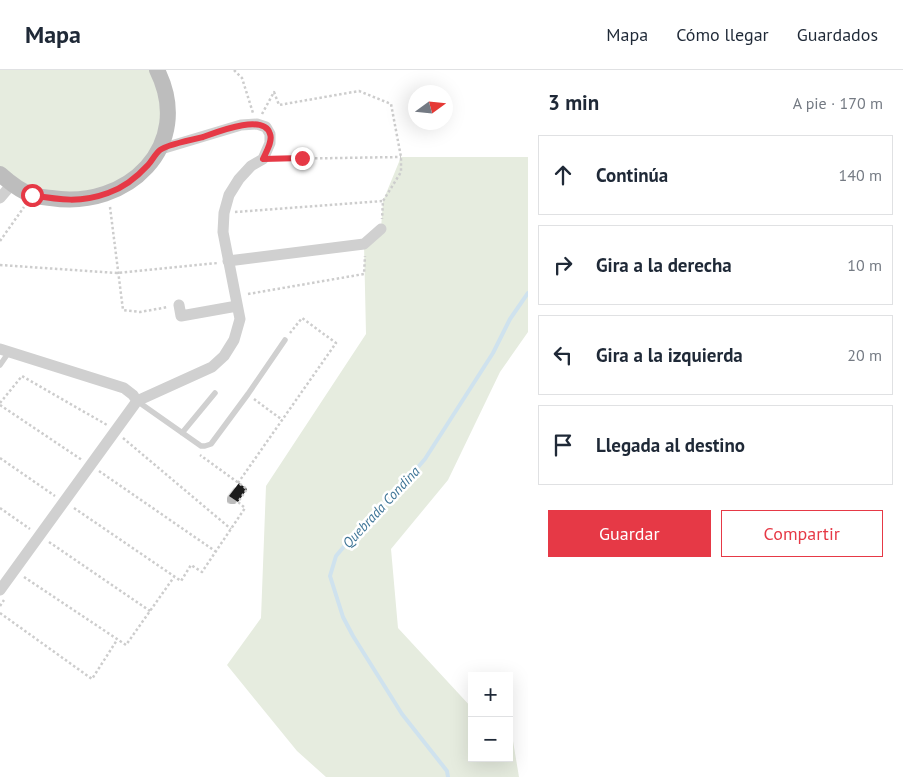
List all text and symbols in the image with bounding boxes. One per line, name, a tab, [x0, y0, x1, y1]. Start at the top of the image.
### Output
text: Mapa	[25, 19, 81, 50]
text: Mapa	[606, 23, 648, 46]
text: Cómo llegar	[676, 23, 769, 46]
text: Guardados	[797, 23, 878, 46]
north arrow	[408, 85, 453, 130]
text: 3 min	[548, 89, 599, 116]
text: A pie · 170 m	[793, 93, 883, 113]
route end	[291, 147, 314, 170]
icon: ahead	[549, 161, 577, 189]
text: Continúa	[596, 163, 668, 187]
text: 140 m	[839, 165, 882, 185]
route start	[21, 184, 44, 207]
icon: right	[549, 251, 577, 279]
text: Gira a la derecha	[596, 253, 732, 277]
text: 10 m	[847, 255, 882, 275]
icon: left	[549, 341, 577, 369]
text: Gira a la izquierda	[596, 343, 743, 367]
text: 20 m	[847, 345, 882, 365]
icon: arrive	[549, 431, 577, 459]
text: Llegada al destino	[596, 433, 745, 457]
water label: Quebrada Condina	[338, 462, 424, 552]
button: Guardar	[548, 510, 711, 557]
button: Compartir	[721, 510, 883, 557]
map controls	[468, 672, 513, 762]
button: +	[468, 672, 513, 717]
button: −	[468, 717, 513, 762]

